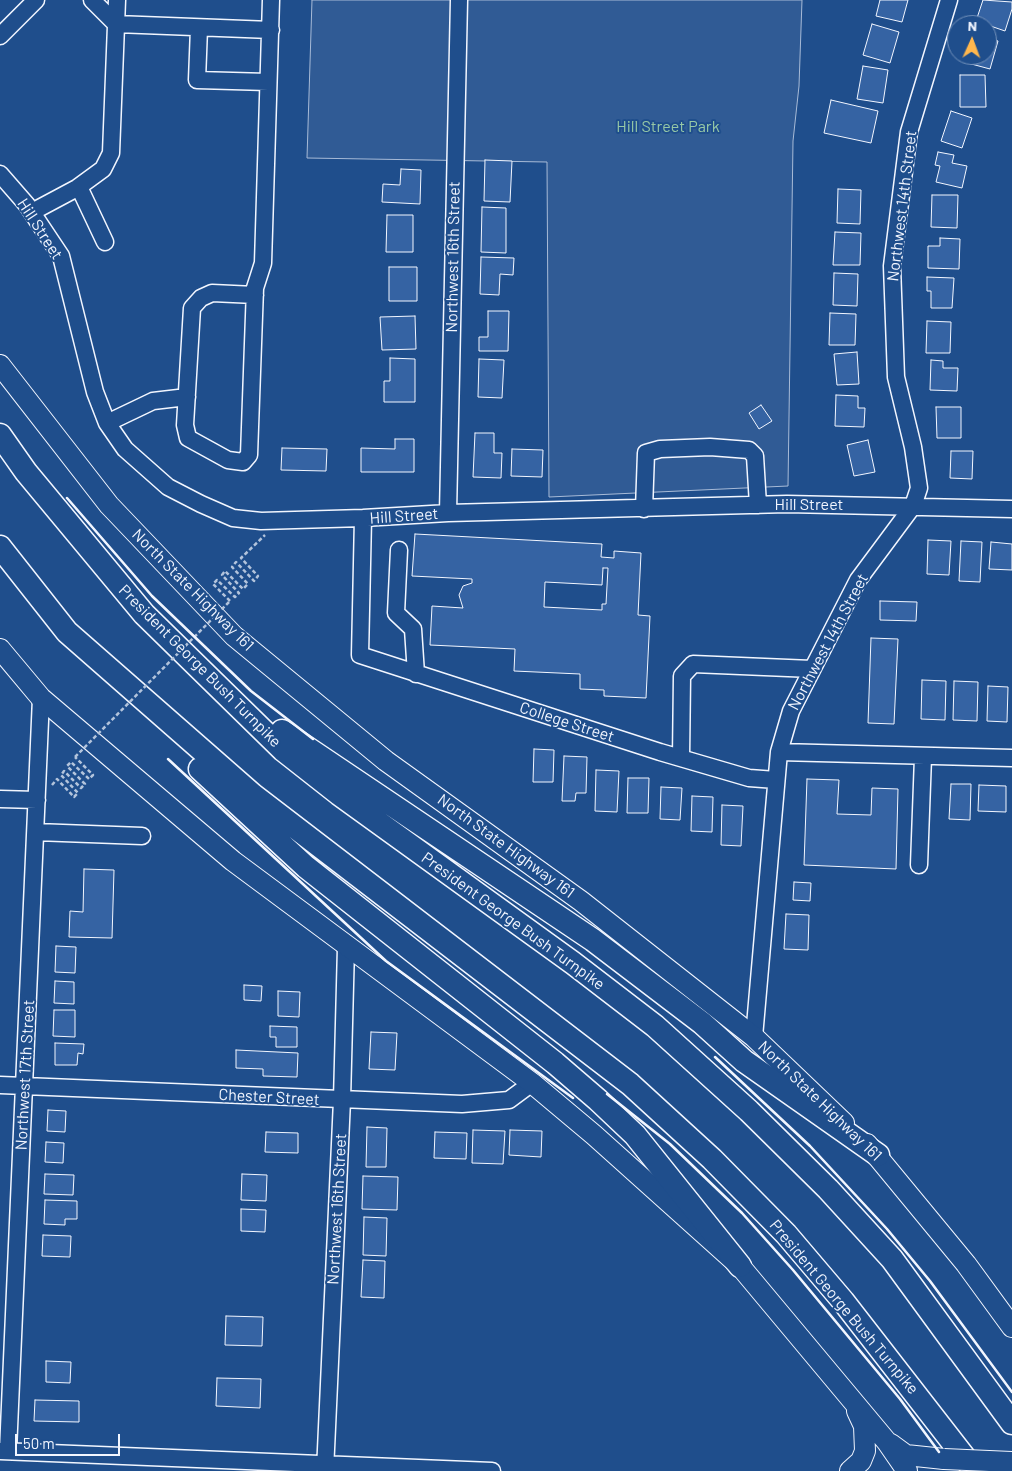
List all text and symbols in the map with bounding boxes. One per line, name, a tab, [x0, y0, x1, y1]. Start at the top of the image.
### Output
north arrow	[947, 15, 997, 65]
text: N	[968, 17, 977, 34]
park label: Hill Street Park	[616, 117, 720, 137]
street label: Northwest 14th Street	[883, 129, 921, 283]
street label: Northwest 16th Street	[442, 181, 464, 333]
street label: Hill Street	[13, 195, 67, 263]
street label: Hill Street	[775, 495, 843, 515]
street label: Hill Street	[369, 504, 439, 528]
street label: North State Highway 161	[128, 525, 258, 655]
street label: Northwest 14th Street	[784, 570, 872, 714]
street label: President George Bush Turnpike	[115, 581, 285, 751]
street label: College Street	[517, 698, 617, 746]
street label: North State Highway 161	[434, 790, 578, 902]
street label: President George Bush Turnpike	[418, 848, 608, 994]
street label: Northwest 17th Street	[11, 999, 39, 1151]
street label: North State Highway 161	[754, 1037, 886, 1165]
street label: Chester Street	[218, 1085, 320, 1109]
street label: Northwest 16th Street	[323, 1133, 351, 1285]
street label: President George Bush Turnpike	[765, 1216, 923, 1398]
scale bar	[18, 1424, 122, 1456]
text: 50 m	[23, 1434, 55, 1452]

